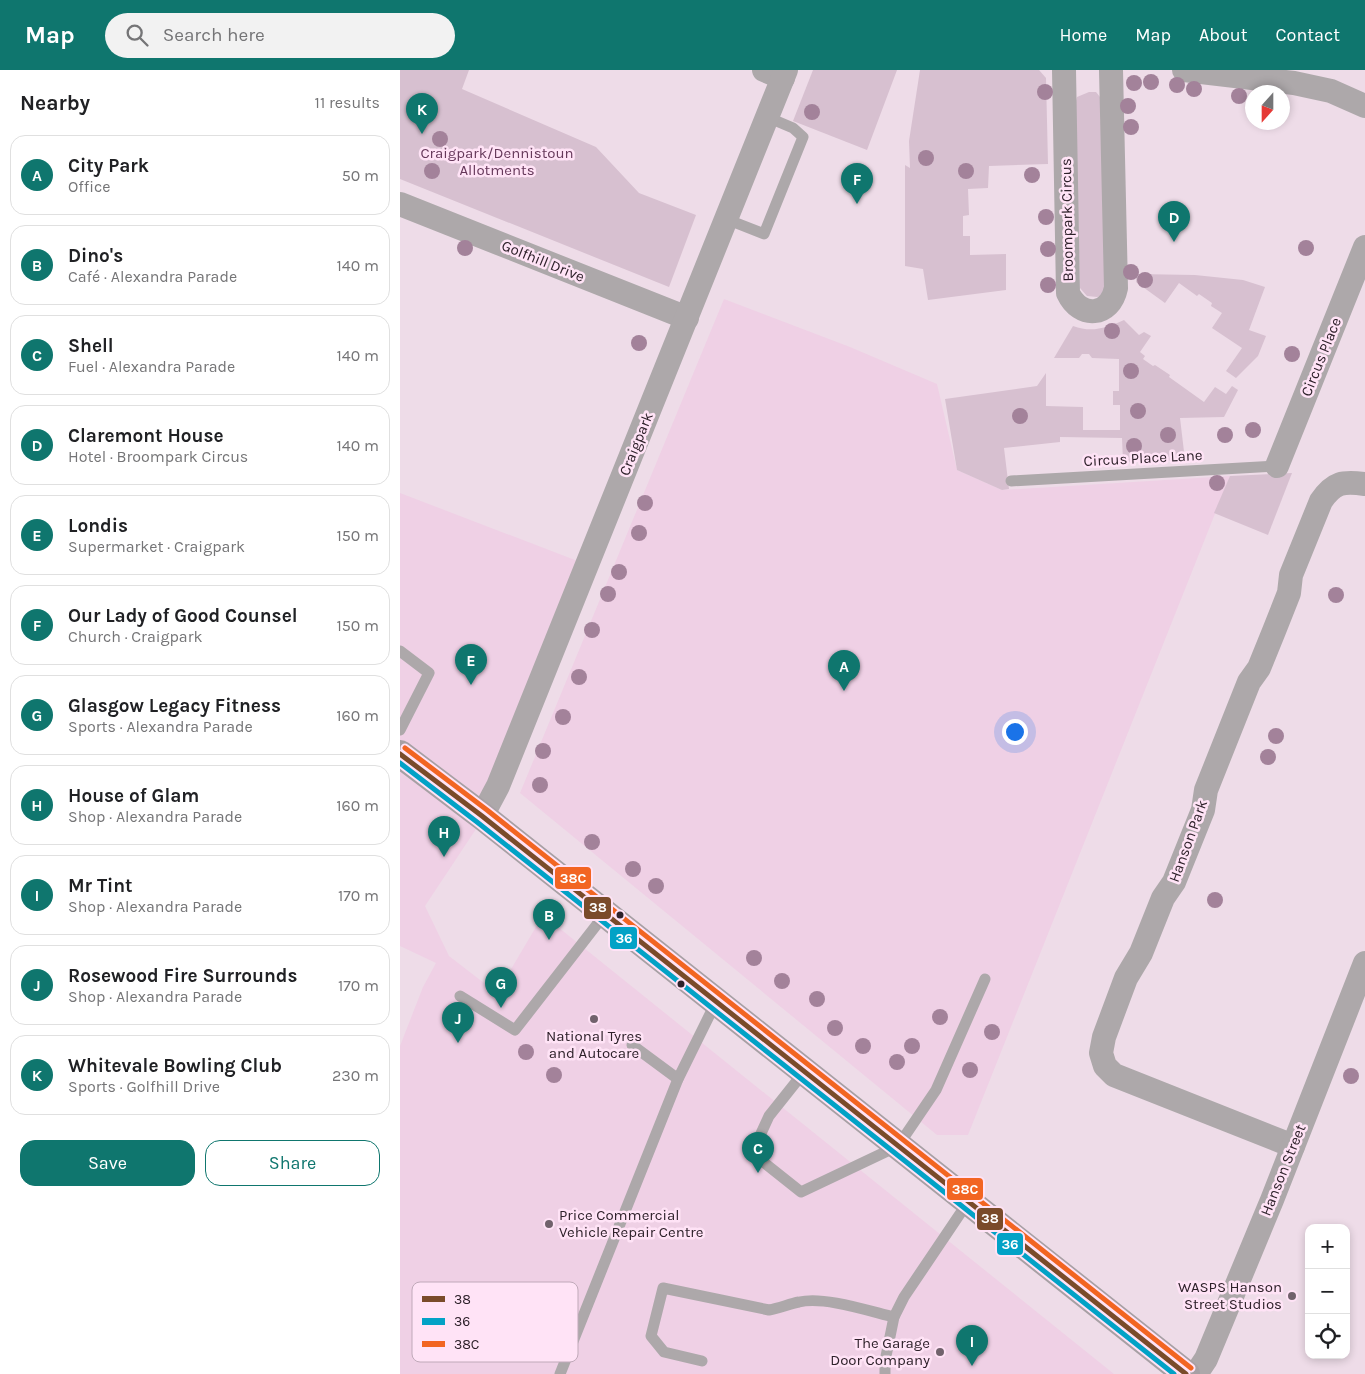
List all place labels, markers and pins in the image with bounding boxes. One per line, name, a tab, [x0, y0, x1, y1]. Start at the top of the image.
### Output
pin: K	[406, 93, 438, 134]
pin: F	[841, 163, 873, 204]
pin: D	[1158, 201, 1190, 242]
pin: E	[455, 644, 487, 685]
pin: A	[828, 650, 860, 691]
pin: H	[428, 816, 460, 857]
pin: B	[533, 899, 565, 940]
unlabelled marker	[615, 910, 625, 920]
pin: G	[485, 967, 517, 1008]
unlabelled marker	[676, 979, 686, 989]
pin: J	[442, 1002, 474, 1043]
marker: National Tyres and Autocare	[588, 1013, 600, 1025]
place label: National Tyres and Autocare	[546, 1027, 642, 1062]
pin: C	[742, 1132, 774, 1173]
place label: Price Commercial Vehicle Repair Centre	[559, 1206, 703, 1241]
marker: Price Commercial Vehicle Repair Centre	[543, 1218, 555, 1230]
place label: WASPS Hanson Street Studios	[1178, 1278, 1282, 1313]
marker: WASPS Hanson Street Studios	[1286, 1290, 1298, 1302]
pin: I	[956, 1325, 988, 1366]
place label: The Garage Door Company	[830, 1334, 930, 1369]
marker: The Garage Door Company	[934, 1346, 946, 1358]

